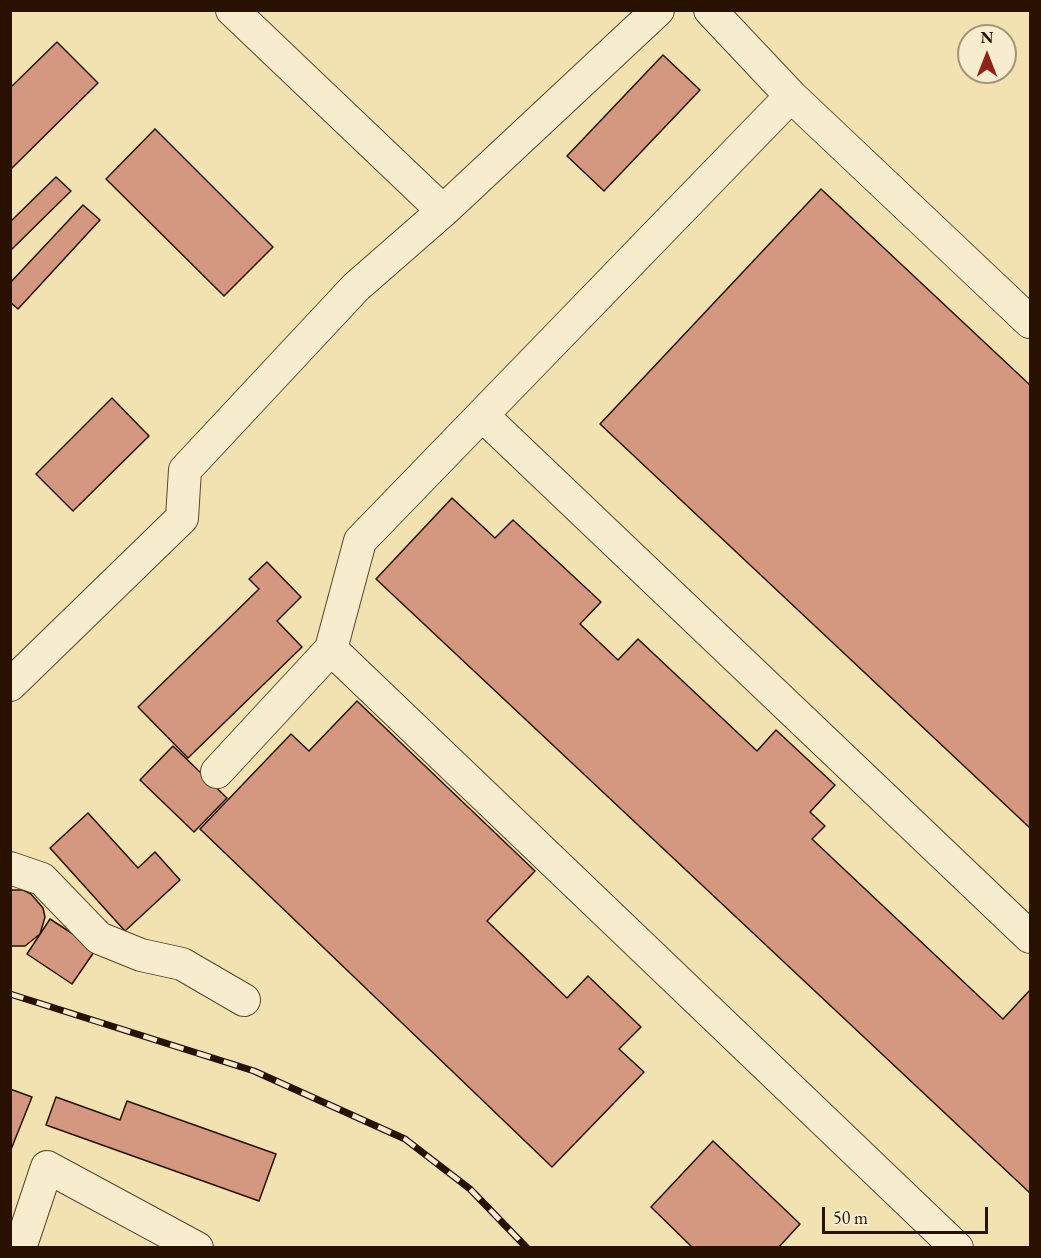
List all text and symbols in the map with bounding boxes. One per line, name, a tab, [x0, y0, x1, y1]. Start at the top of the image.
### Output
north arrow	[957, 24, 1017, 84]
text: N	[981, 27, 993, 48]
scale bar	[825, 1195, 992, 1233]
text: 50 m	[833, 1206, 868, 1229]

